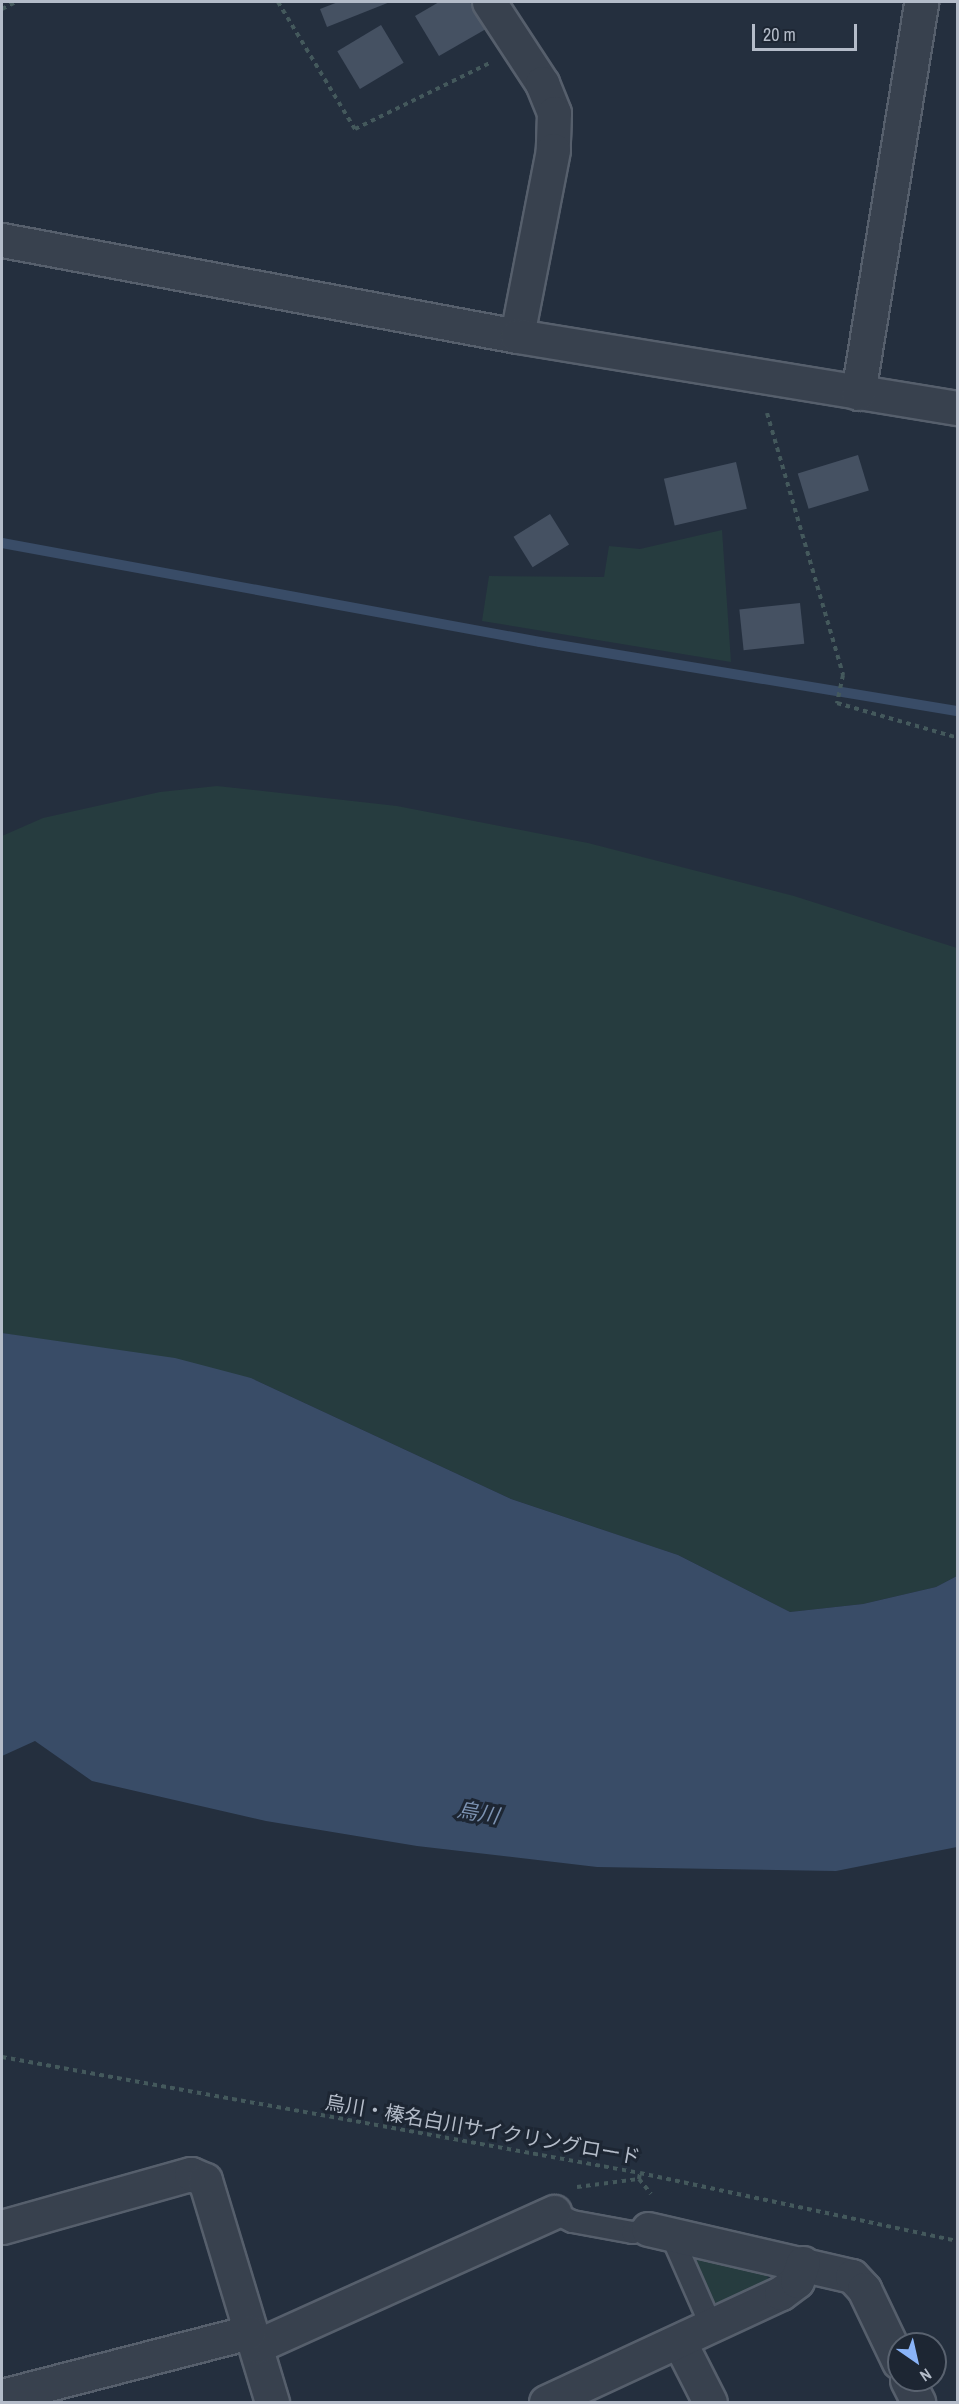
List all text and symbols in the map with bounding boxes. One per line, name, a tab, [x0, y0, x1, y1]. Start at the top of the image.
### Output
scale bar	[755, 12, 860, 50]
text: 20 m	[763, 22, 796, 47]
water label: 烏川	[455, 1797, 501, 1829]
street label: 烏川・榛名白川サイクリングロード	[323, 2089, 643, 2169]
north arrow	[887, 2332, 947, 2392]
text: N	[916, 2363, 936, 2387]

